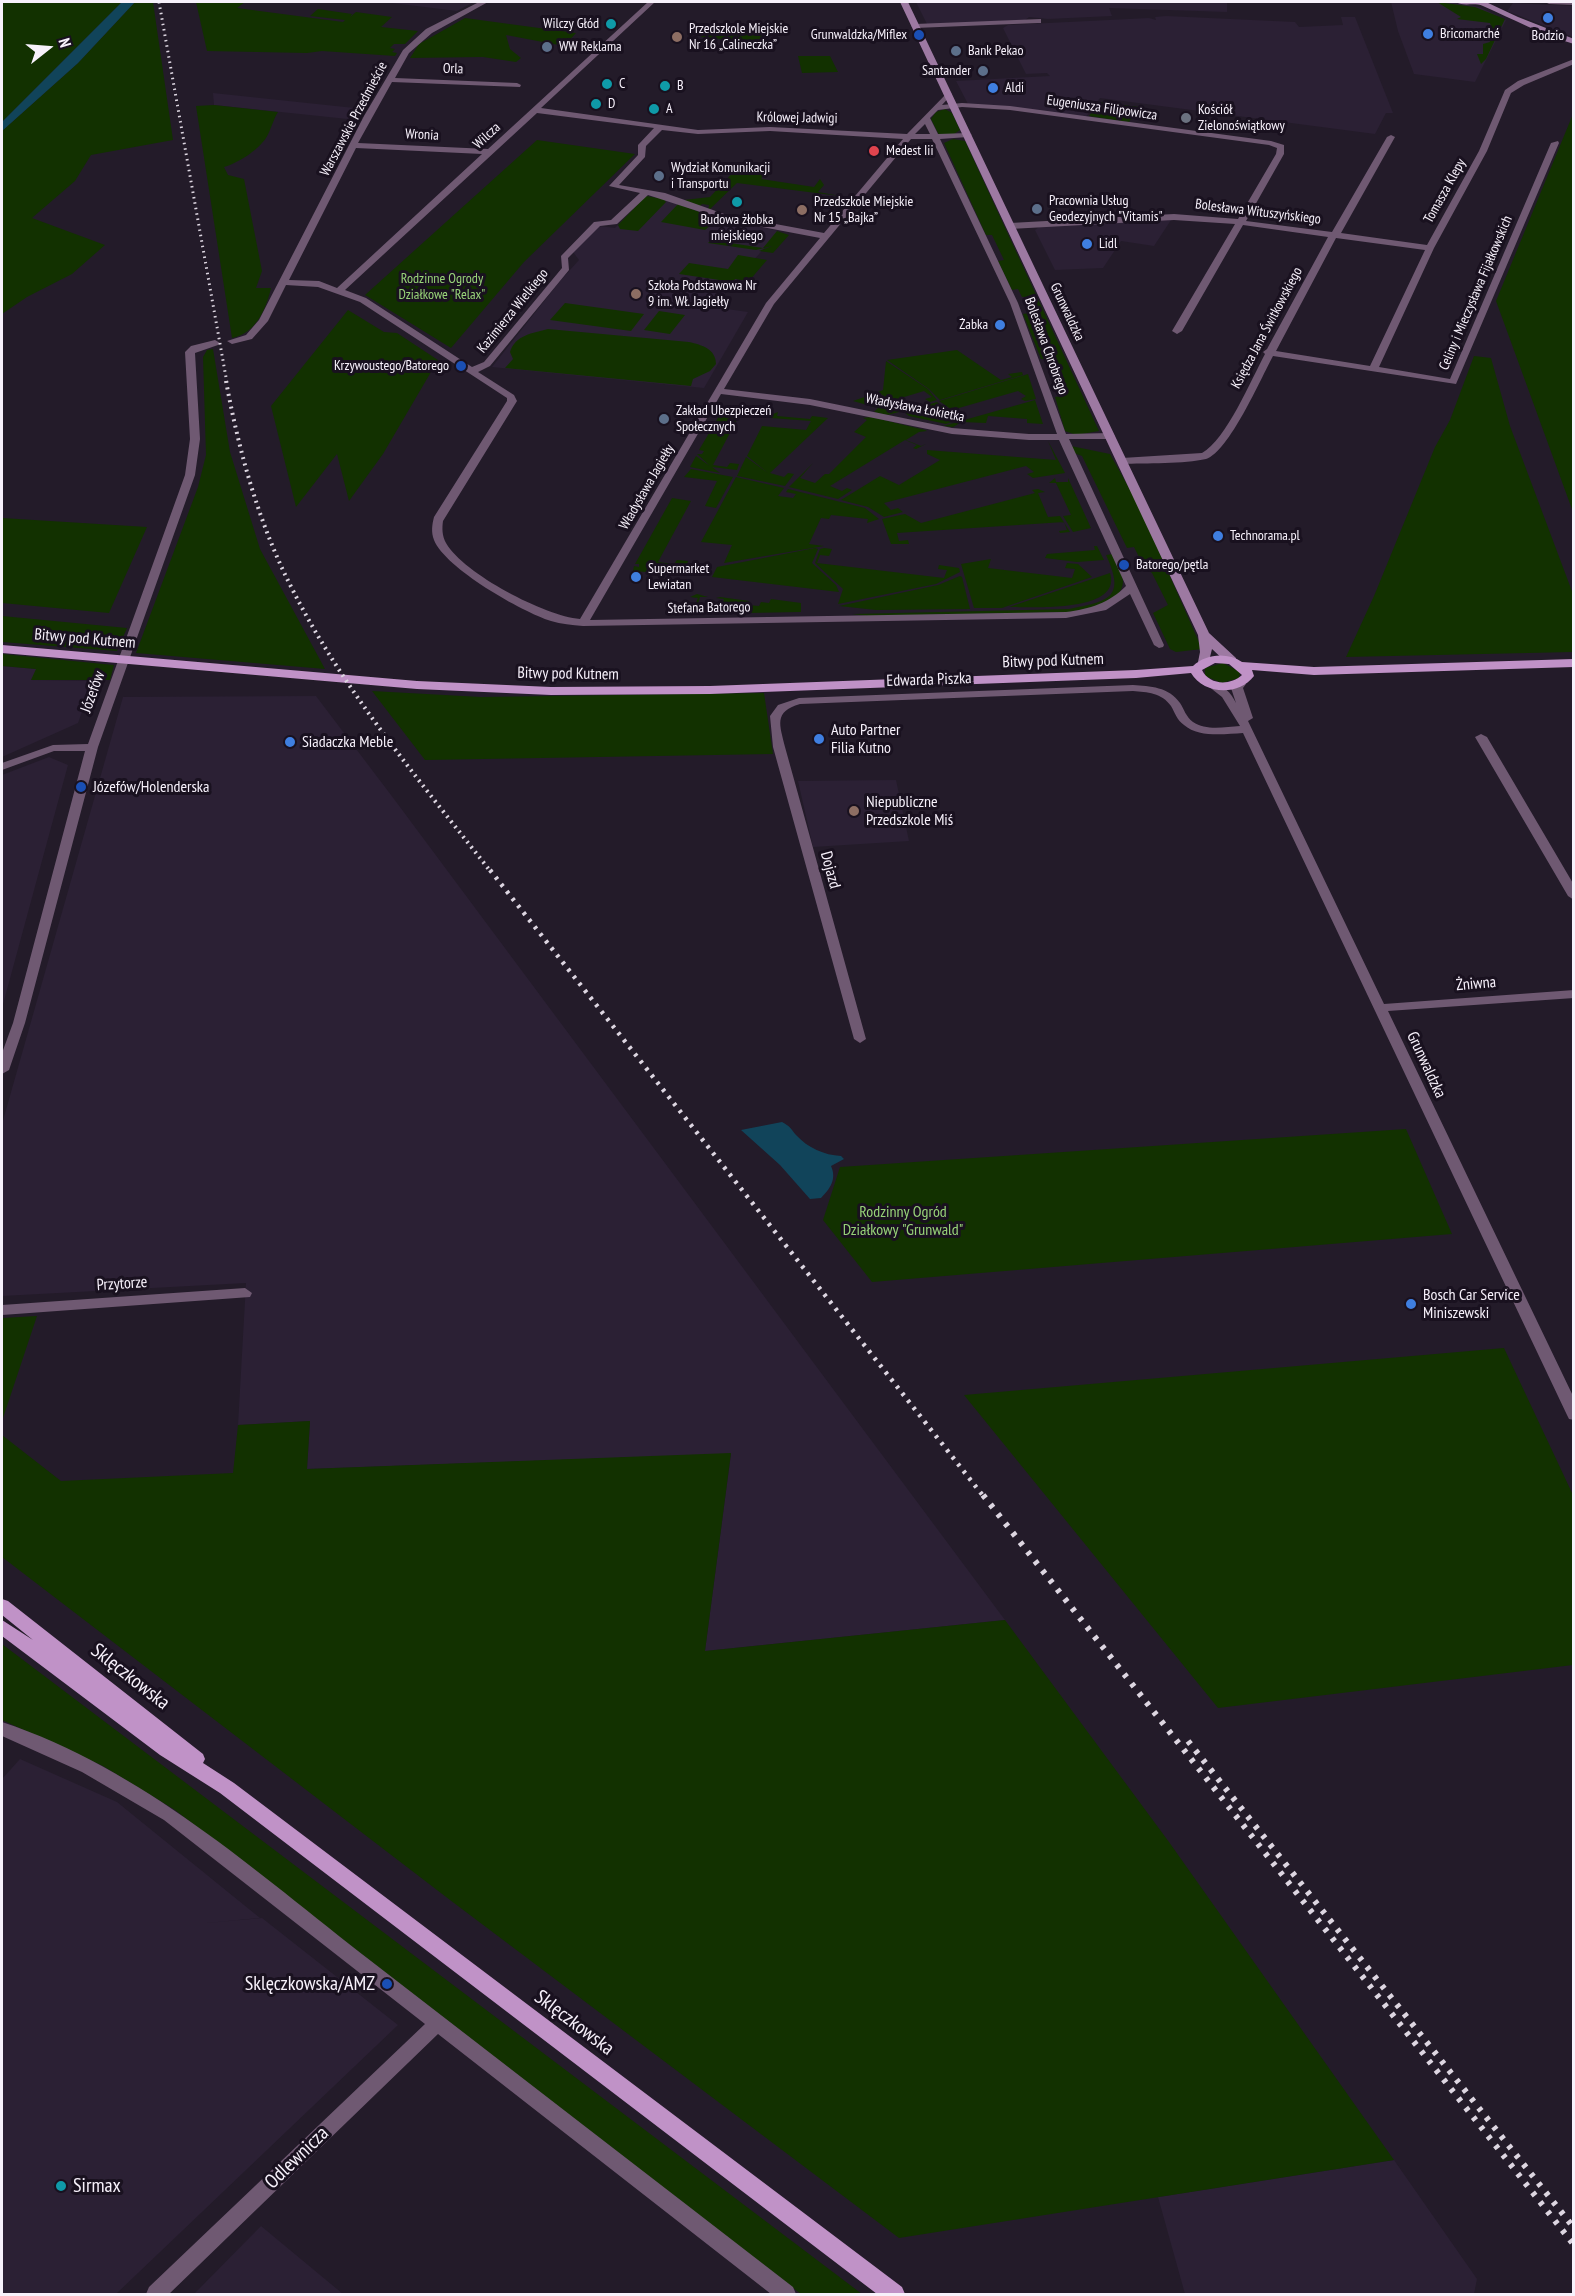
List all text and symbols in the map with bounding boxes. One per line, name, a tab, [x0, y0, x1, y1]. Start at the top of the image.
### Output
marker: Bodzio	[1541, 11, 1555, 25]
place label: Wilczy Głód	[543, 16, 599, 32]
marker: Wilczy Głód	[604, 17, 618, 31]
north arrow	[18, 18, 78, 78]
place label: Przedszkole Miejskie Nr 16 „Calineczka”	[689, 21, 788, 54]
place label: Bricomarché	[1440, 26, 1500, 42]
place label: Grunwaldzka/Miflex	[811, 27, 907, 43]
marker: Bricomarché	[1421, 27, 1435, 41]
marker: Grunwaldzka/Miflex	[912, 28, 926, 42]
place label: Bodzio	[1532, 28, 1564, 44]
marker: Przedszkole Miejskie Nr 16 „Calineczka”	[670, 30, 684, 44]
text: N	[54, 36, 76, 50]
place label: WW Reklama	[559, 39, 622, 55]
marker: WW Reklama	[540, 40, 554, 54]
place label: Bank Pekao	[968, 43, 1024, 59]
marker: Bank Pekao	[949, 44, 963, 58]
street label: Warszawskie Przedmieście	[317, 59, 391, 179]
street label: Orla	[443, 60, 463, 78]
place label: Santander	[922, 63, 971, 79]
marker: Santander	[976, 64, 990, 78]
place label: C	[619, 76, 625, 92]
marker: C	[600, 77, 614, 91]
place label: B	[677, 78, 684, 94]
marker: B	[658, 79, 672, 93]
place label: Aldi	[1005, 80, 1024, 96]
marker: Aldi	[986, 81, 1000, 95]
street label: Eugeniusza Filipowicza	[1046, 92, 1158, 124]
place label: D	[608, 96, 615, 112]
marker: D	[589, 97, 603, 111]
place label: A	[666, 101, 673, 117]
marker: A	[647, 102, 661, 116]
place label: Kościół Zielonoświątkowy	[1198, 102, 1285, 134]
street label: Królowej Jadwigi	[756, 109, 838, 127]
marker: Kościół Zielonoświątkowy	[1179, 111, 1193, 125]
street label: Wilcza	[470, 119, 504, 153]
street label: Wronia	[405, 126, 439, 144]
place label: Medest Iii	[886, 143, 933, 159]
marker: Medest Iii	[867, 144, 881, 158]
street label: Tomasza Klepy	[1420, 156, 1470, 226]
place label: Wydział Komunikacji i Transportu	[671, 160, 770, 192]
marker: Wydział Komunikacji i Transportu	[652, 169, 666, 183]
place label: Pracownia Usług Geodezyjnych "Vitamis"	[1049, 193, 1162, 226]
place label: Przedszkole Miejskie Nr 15 „Bajka”	[814, 194, 913, 226]
marker: Budowa żłobka miejskiego	[730, 195, 744, 209]
street label: Bolesława Wituszyńskiego	[1194, 196, 1322, 228]
marker: Pracownia Usług Geodezyjnych "Vitamis"	[1030, 202, 1044, 216]
marker: Przedszkole Miejskie Nr 15 „Bajka”	[795, 203, 809, 217]
place label: Budowa żłobka miejskiego	[701, 212, 773, 244]
street label: Celiny i Mieczysława Fijałkowskich	[1436, 213, 1516, 373]
place label: Lidl	[1099, 236, 1117, 252]
marker: Lidl	[1080, 237, 1094, 251]
street label: Księdza Jana Świtkowskiego	[1228, 264, 1306, 392]
street label: Kazimierza Wielkiego	[474, 266, 552, 356]
park label: Rodzinne Ogrody Działkowe "Relax"	[399, 271, 485, 304]
place label: Szkoła Podstawowa Nr 9 im. Wł. Jagiełły	[648, 278, 757, 310]
street label: Grunwaldzka	[1046, 280, 1088, 344]
marker: Szkoła Podstawowa Nr 9 im. Wł. Jagiełły	[629, 287, 643, 301]
street label: Bolesława Chrobrego	[1021, 295, 1071, 397]
place label: Żabka	[959, 317, 988, 333]
marker: Żabka	[993, 318, 1007, 332]
place label: Krzywoustego/Batorego	[334, 358, 449, 374]
marker: Krzywoustego/Batorego	[454, 359, 468, 373]
street label: Władysława Łokietka	[864, 390, 966, 426]
place label: Zakład Ubezpieczeń Społecznych	[676, 403, 771, 436]
marker: Zakład Ubezpieczeń Społecznych	[657, 412, 671, 426]
street label: Władysława Jagiełły	[616, 441, 678, 533]
place label: Technorama.pl	[1230, 528, 1300, 544]
marker: Technorama.pl	[1211, 529, 1225, 543]
place label: Batorego/pętla	[1136, 557, 1208, 573]
marker: Batorego/pętla	[1117, 558, 1131, 572]
place label: Supermarket Lewiatan	[648, 561, 709, 594]
marker: Supermarket Lewiatan	[629, 570, 643, 584]
street label: Stefana Batorego	[667, 599, 751, 617]
street label: Bitwy pod Kutnem	[34, 625, 136, 653]
street label: Bitwy pod Kutnem	[1002, 650, 1104, 672]
street label: Bitwy pod Kutnem	[517, 664, 619, 684]
street label: Józefów	[77, 669, 109, 715]
street label: Edwarda Piszka	[886, 669, 972, 691]
place label: Auto Partner Filia Kutno	[831, 720, 900, 758]
place label: Siadaczka Meble	[302, 732, 393, 752]
marker: Auto Partner Filia Kutno	[812, 732, 826, 746]
marker: Siadaczka Meble	[283, 735, 297, 749]
place label: Józefów/Holenderska	[93, 777, 209, 797]
marker: Józefów/Holenderska	[74, 780, 88, 794]
place label: Niepubliczne Przedszkole Miś	[866, 792, 953, 830]
marker: Niepubliczne Przedszkole Miś	[847, 804, 861, 818]
street label: Dojazd	[816, 849, 844, 891]
street label: Żniwna	[1455, 973, 1497, 995]
street label: Grunwaldzka	[1402, 1029, 1450, 1101]
park label: Rodzinny Ogród Działkowy "Grunwald"	[843, 1202, 963, 1240]
street label: Przytorze	[96, 1273, 148, 1295]
place label: Bosch Car Service Miniszewski	[1423, 1285, 1520, 1323]
marker: Bosch Car Service Miniszewski	[1404, 1297, 1418, 1311]
street label: Sklęczkowska	[86, 1639, 174, 1715]
place label: Sklęczkowska/AMZ	[245, 1972, 375, 1996]
marker: Sklęczkowska/AMZ	[380, 1977, 394, 1991]
street label: Sklęczkowska	[529, 1985, 619, 2061]
street label: Odlewnicza	[260, 2122, 334, 2194]
place label: Sirmax	[73, 2174, 121, 2198]
marker: Sirmax	[54, 2179, 68, 2193]

